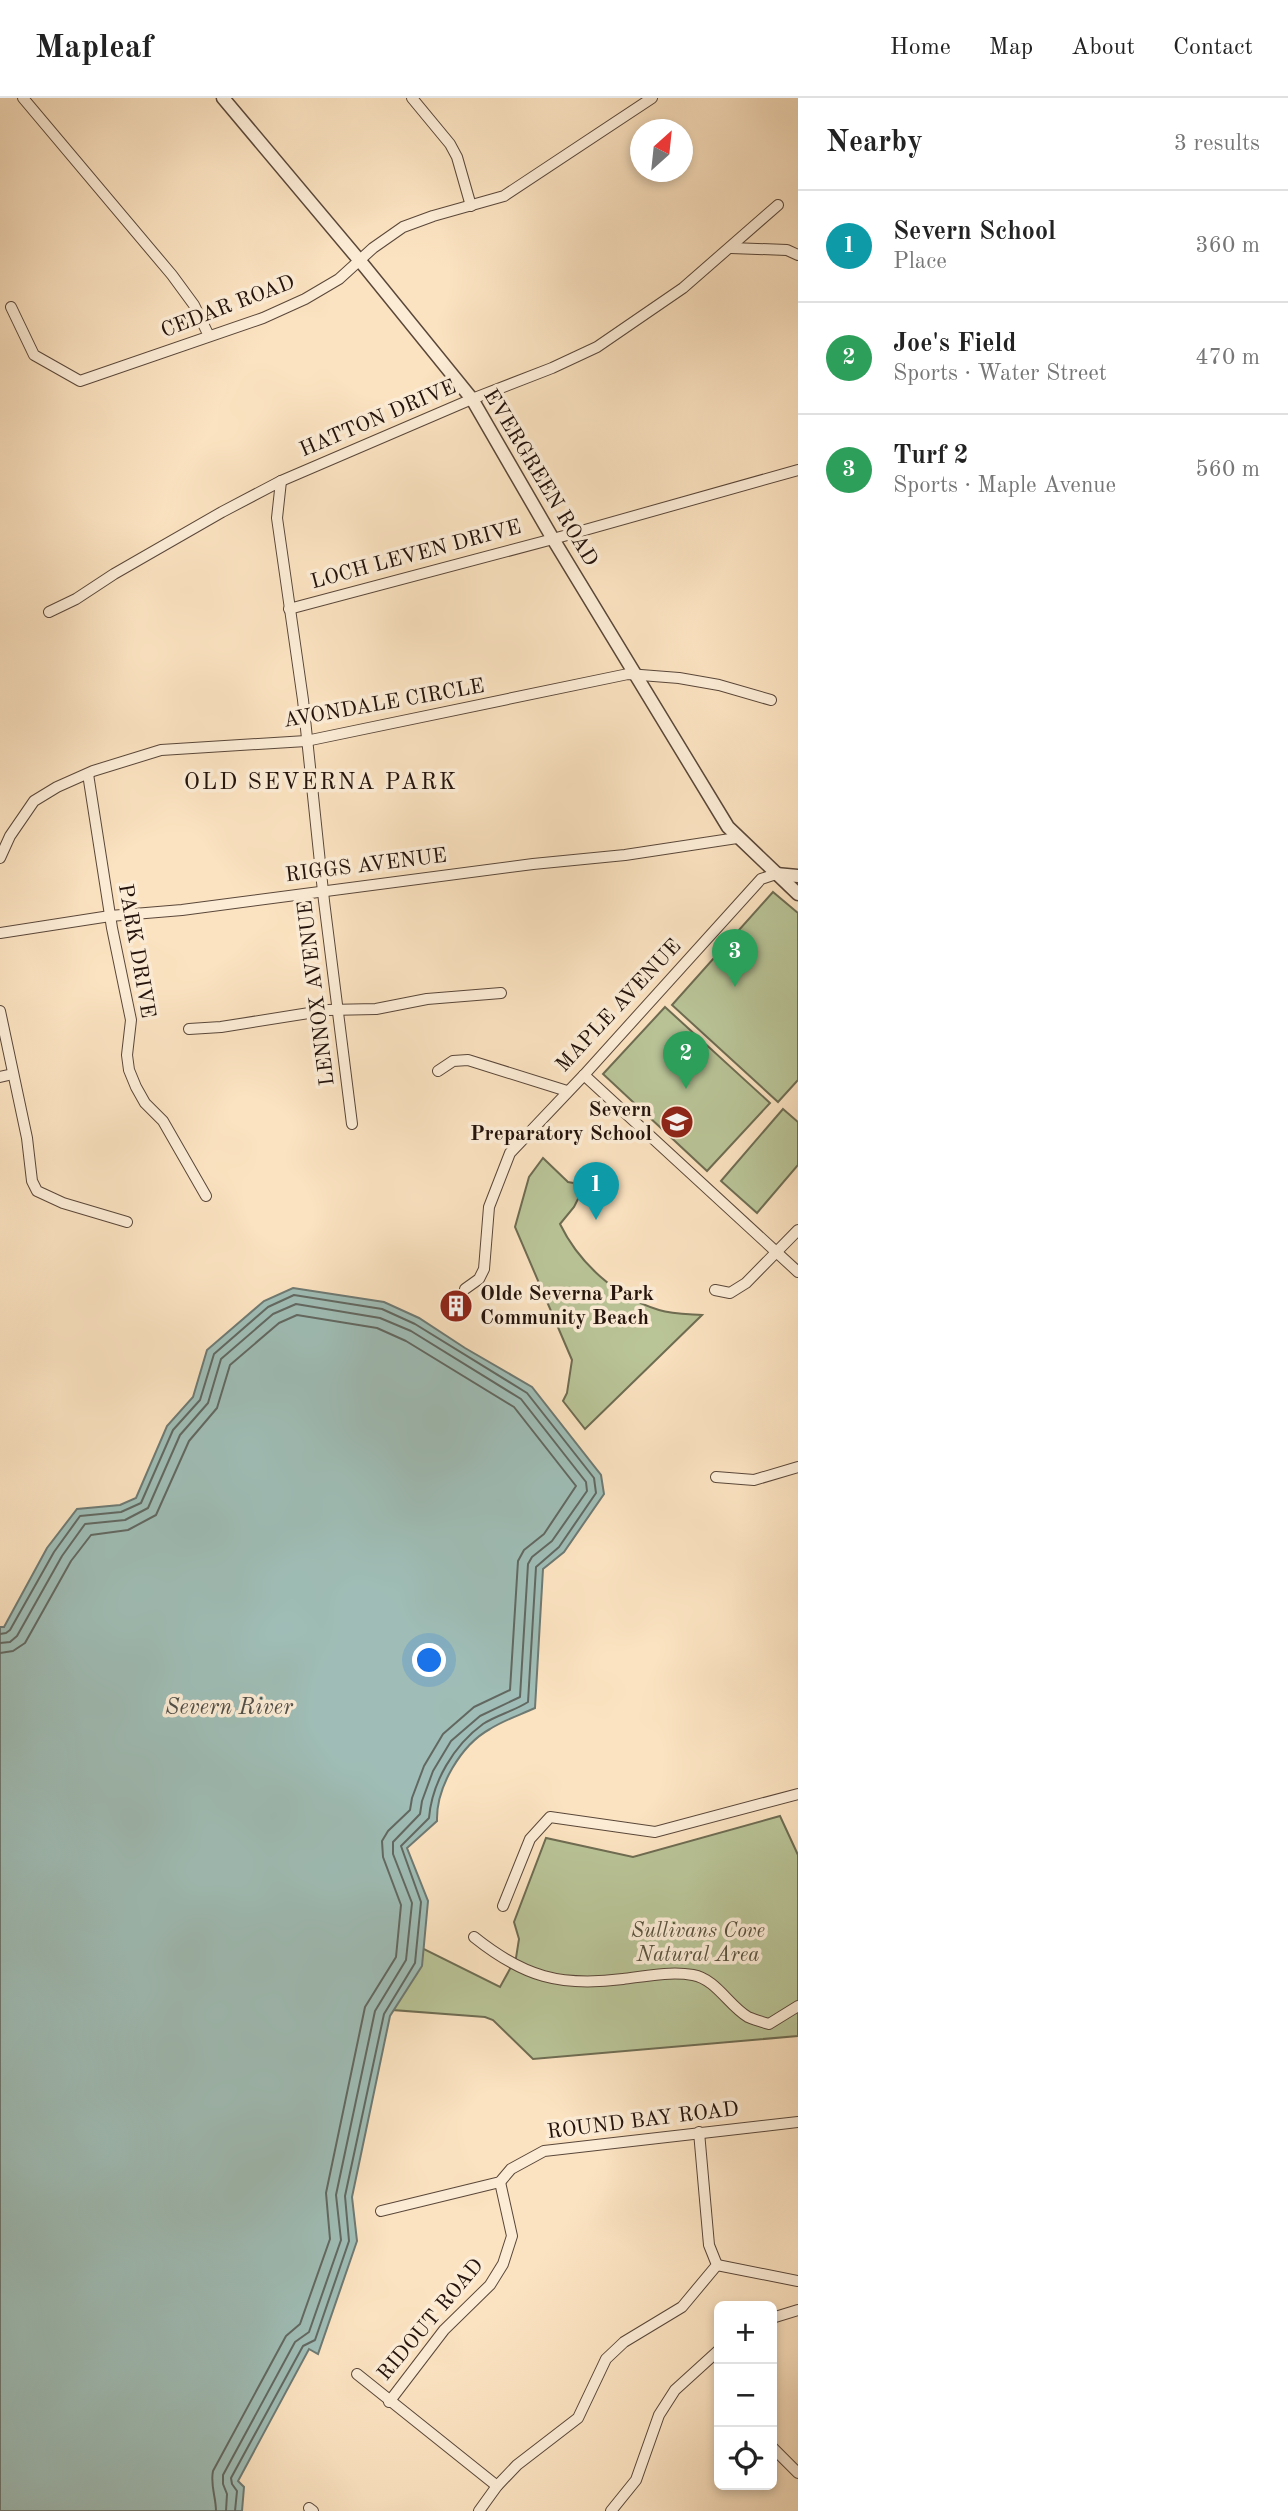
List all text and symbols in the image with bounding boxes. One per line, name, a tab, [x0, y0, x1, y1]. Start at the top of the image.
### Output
text: Mapleaf	[35, 32, 153, 65]
text: Home	[890, 36, 951, 60]
text: Map	[989, 36, 1033, 60]
text: About	[1071, 36, 1135, 60]
text: Contact	[1173, 36, 1253, 60]
north arrow	[630, 119, 693, 182]
text: Nearby	[826, 128, 923, 158]
text: 3 results	[1174, 132, 1260, 155]
text: Severn School	[893, 219, 1056, 245]
text: 1	[842, 234, 856, 257]
text: 360 m	[1195, 234, 1260, 257]
text: Place	[893, 250, 947, 273]
street label: CEDAR ROAD	[158, 272, 298, 342]
text: Joe's Field	[893, 331, 1017, 357]
text: 2	[842, 346, 856, 369]
text: 470 m	[1195, 346, 1260, 369]
text: Sports · Water Street	[893, 362, 1107, 385]
street label: HATTON DRIVE	[297, 377, 459, 461]
street label: EVERGREEN ROAD	[479, 386, 601, 570]
text: Turf 2	[893, 443, 969, 469]
text: 3	[842, 458, 856, 481]
text: 560 m	[1195, 458, 1260, 481]
text: Sports · Maple Avenue	[893, 474, 1116, 497]
street label: LOCH LEVEN DRIVE	[308, 517, 524, 593]
street label: AVONDALE CIRCLE	[282, 676, 486, 732]
district label: OLD SEVERNA PARK	[184, 771, 458, 794]
street label: RIGGS AVENUE	[284, 846, 448, 886]
street label: PARK DRIVE	[114, 882, 158, 1020]
street label: LENNOX AVENUE	[295, 899, 339, 1087]
pin: 3	[712, 929, 758, 987]
street label: MAPLE AVENUE	[552, 936, 686, 1076]
pin: 2	[663, 1031, 709, 1089]
place label: Severn Preparatory School	[470, 1100, 652, 1145]
school or university icon: Severn Preparatory School	[658, 1103, 696, 1141]
pin: 1	[573, 1162, 619, 1220]
place label: Olde Severna Park Community Beach	[480, 1284, 654, 1329]
building icon: Olde Severna Park Community Beach	[437, 1287, 475, 1325]
your location	[412, 1643, 446, 1677]
water label: Severn River	[165, 1696, 294, 1719]
park label: Sullivans Cove Natural Area	[631, 1921, 765, 1966]
street label: ROUND BAY ROAD	[546, 2099, 740, 2143]
street label: RIDOUT ROAD	[374, 2255, 488, 2385]
map controls	[714, 2301, 777, 2490]
button: +	[714, 2301, 777, 2364]
button: −	[714, 2364, 777, 2427]
button: locate	[714, 2427, 777, 2490]

